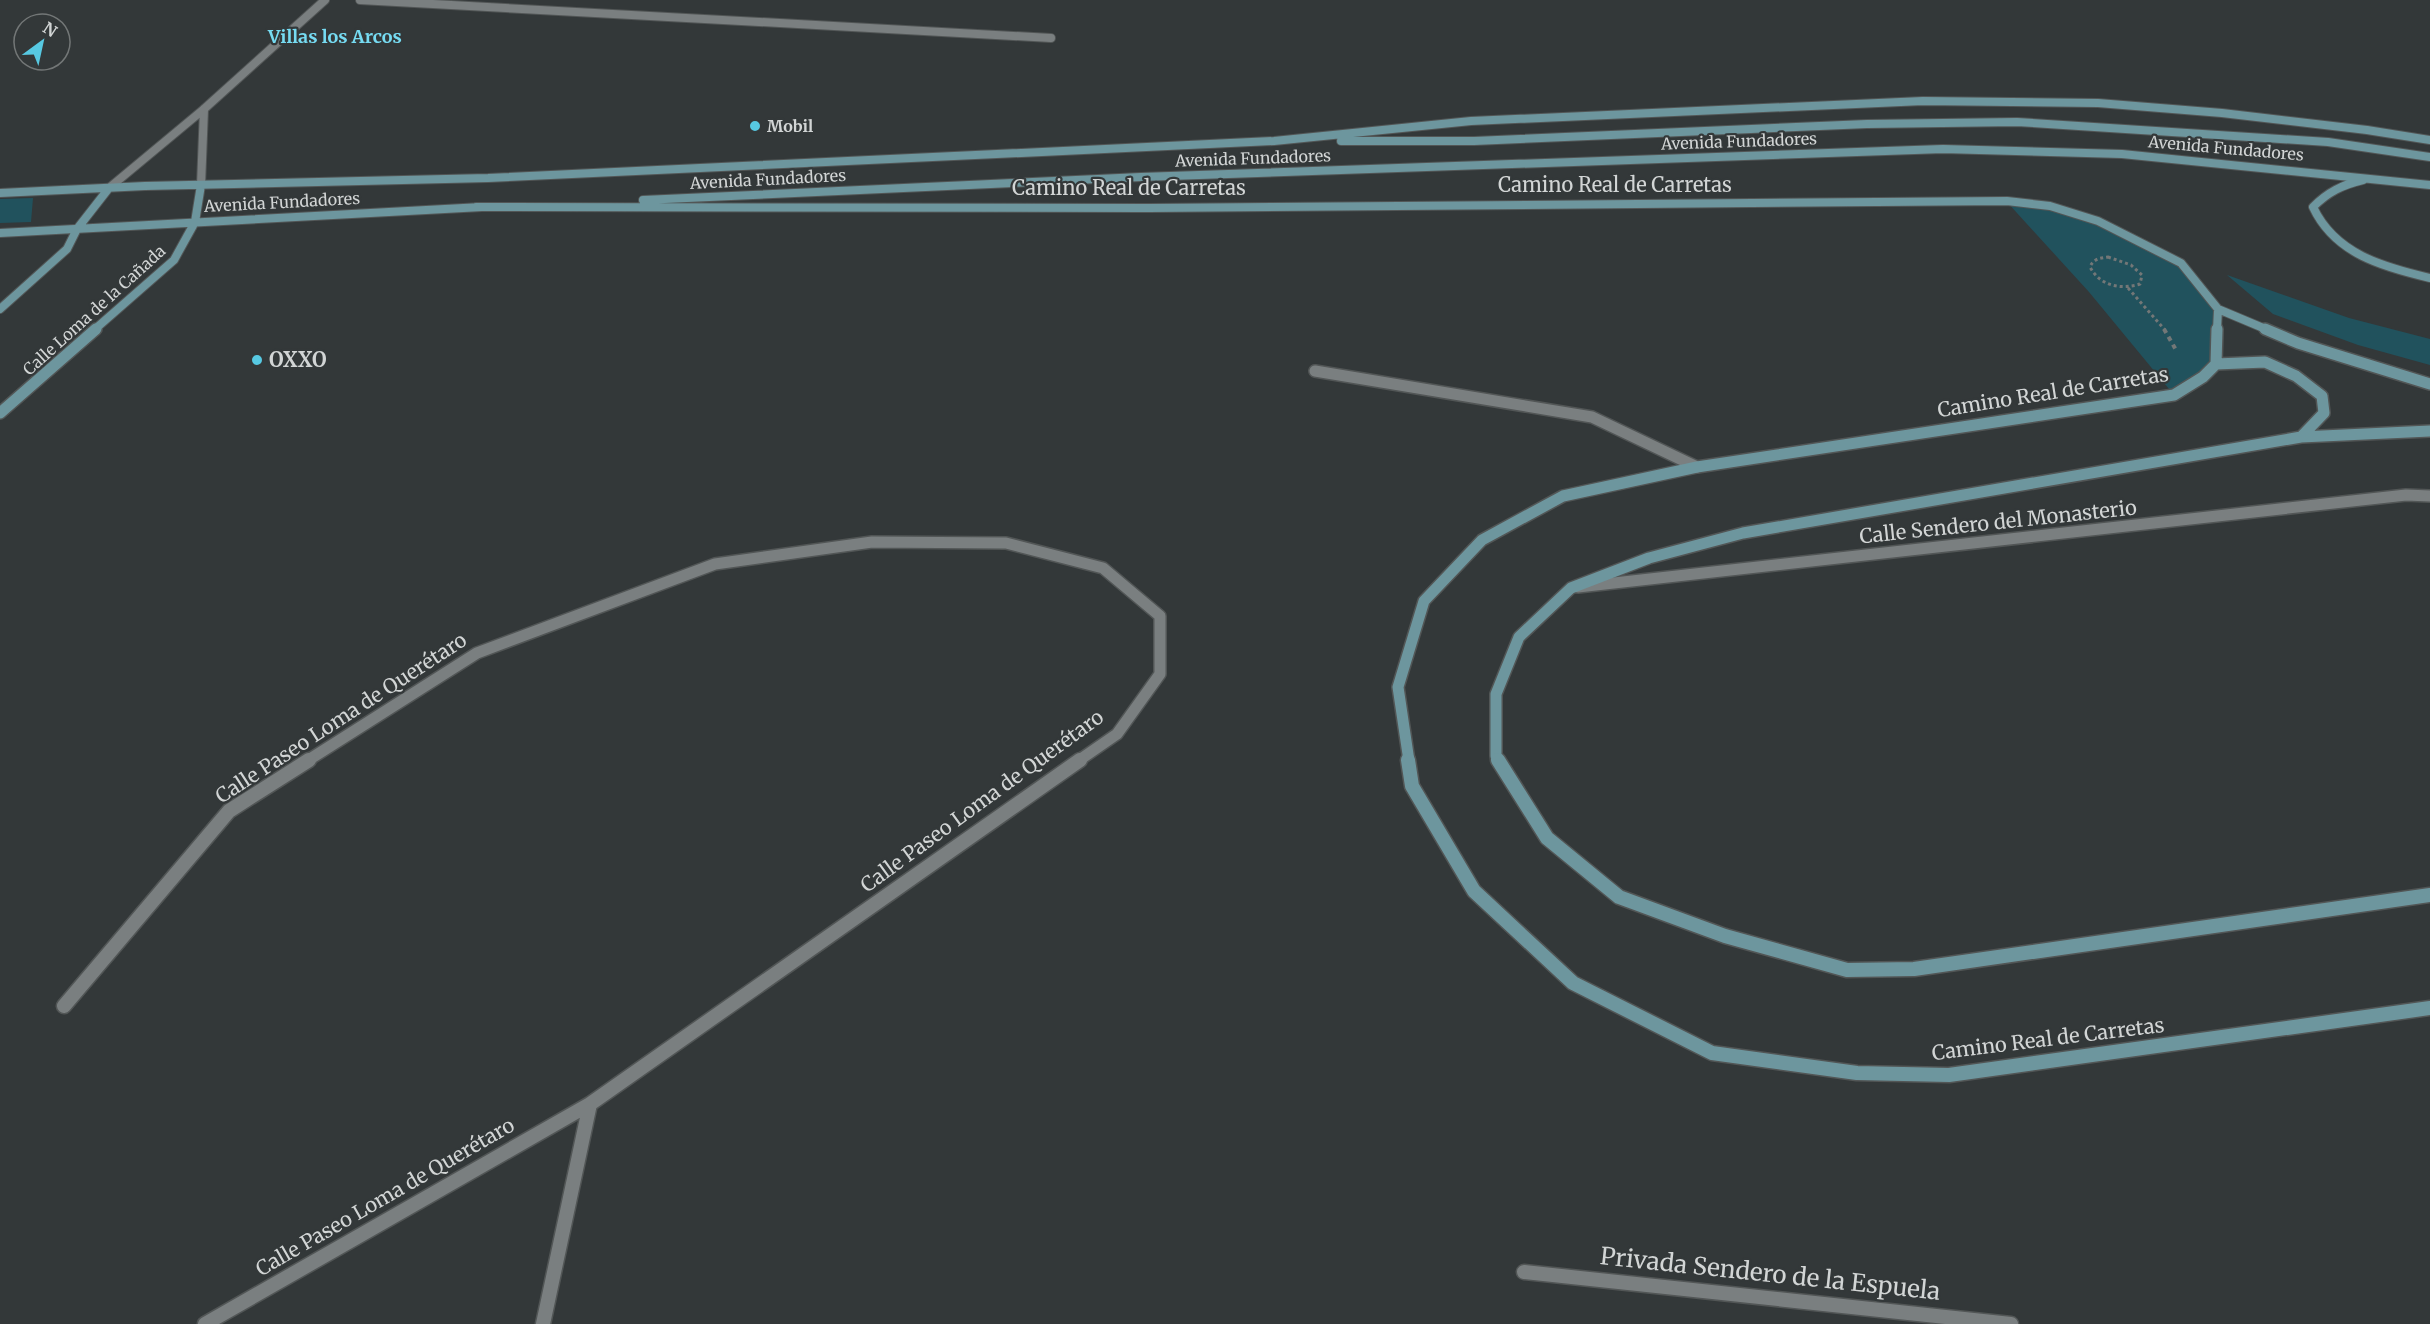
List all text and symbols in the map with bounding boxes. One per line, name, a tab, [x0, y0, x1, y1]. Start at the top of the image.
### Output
north arrow	[12, 12, 72, 72]
text: N	[39, 18, 61, 41]
district label: Villas los Arcos	[267, 25, 402, 48]
place label: Mobil	[767, 116, 813, 136]
marker: Mobil	[748, 119, 762, 133]
street label: Avenida Fundadores	[1660, 128, 1818, 154]
street label: Avenida Fundadores	[2146, 131, 2305, 165]
street label: Avenida Fundadores	[1174, 145, 1332, 171]
street label: Avenida Fundadores	[689, 165, 847, 193]
street label: Camino Real de Carretas	[1498, 172, 1732, 197]
street label: Camino Real de Carretas	[1012, 175, 1246, 200]
street label: Avenida Fundadores	[203, 188, 361, 216]
street label: Calle Loma de la Cañada	[19, 240, 170, 379]
place label: OXXO	[269, 347, 327, 372]
marker: OXXO	[250, 353, 264, 367]
street label: Camino Real de Carretas	[1935, 361, 2170, 422]
street label: Calle Sendero del Monasterio	[1858, 494, 2138, 548]
street label: Calle Paseo Loma de Querétaro	[210, 627, 471, 808]
street label: Calle Paseo Loma de Querétaro	[855, 704, 1108, 897]
street label: Camino Real de Carretas	[1930, 1012, 2165, 1065]
street label: Calle Paseo Loma de Querétaro	[251, 1112, 519, 1281]
street label: Privada Sendero de la Espuela	[1598, 1240, 1942, 1307]

